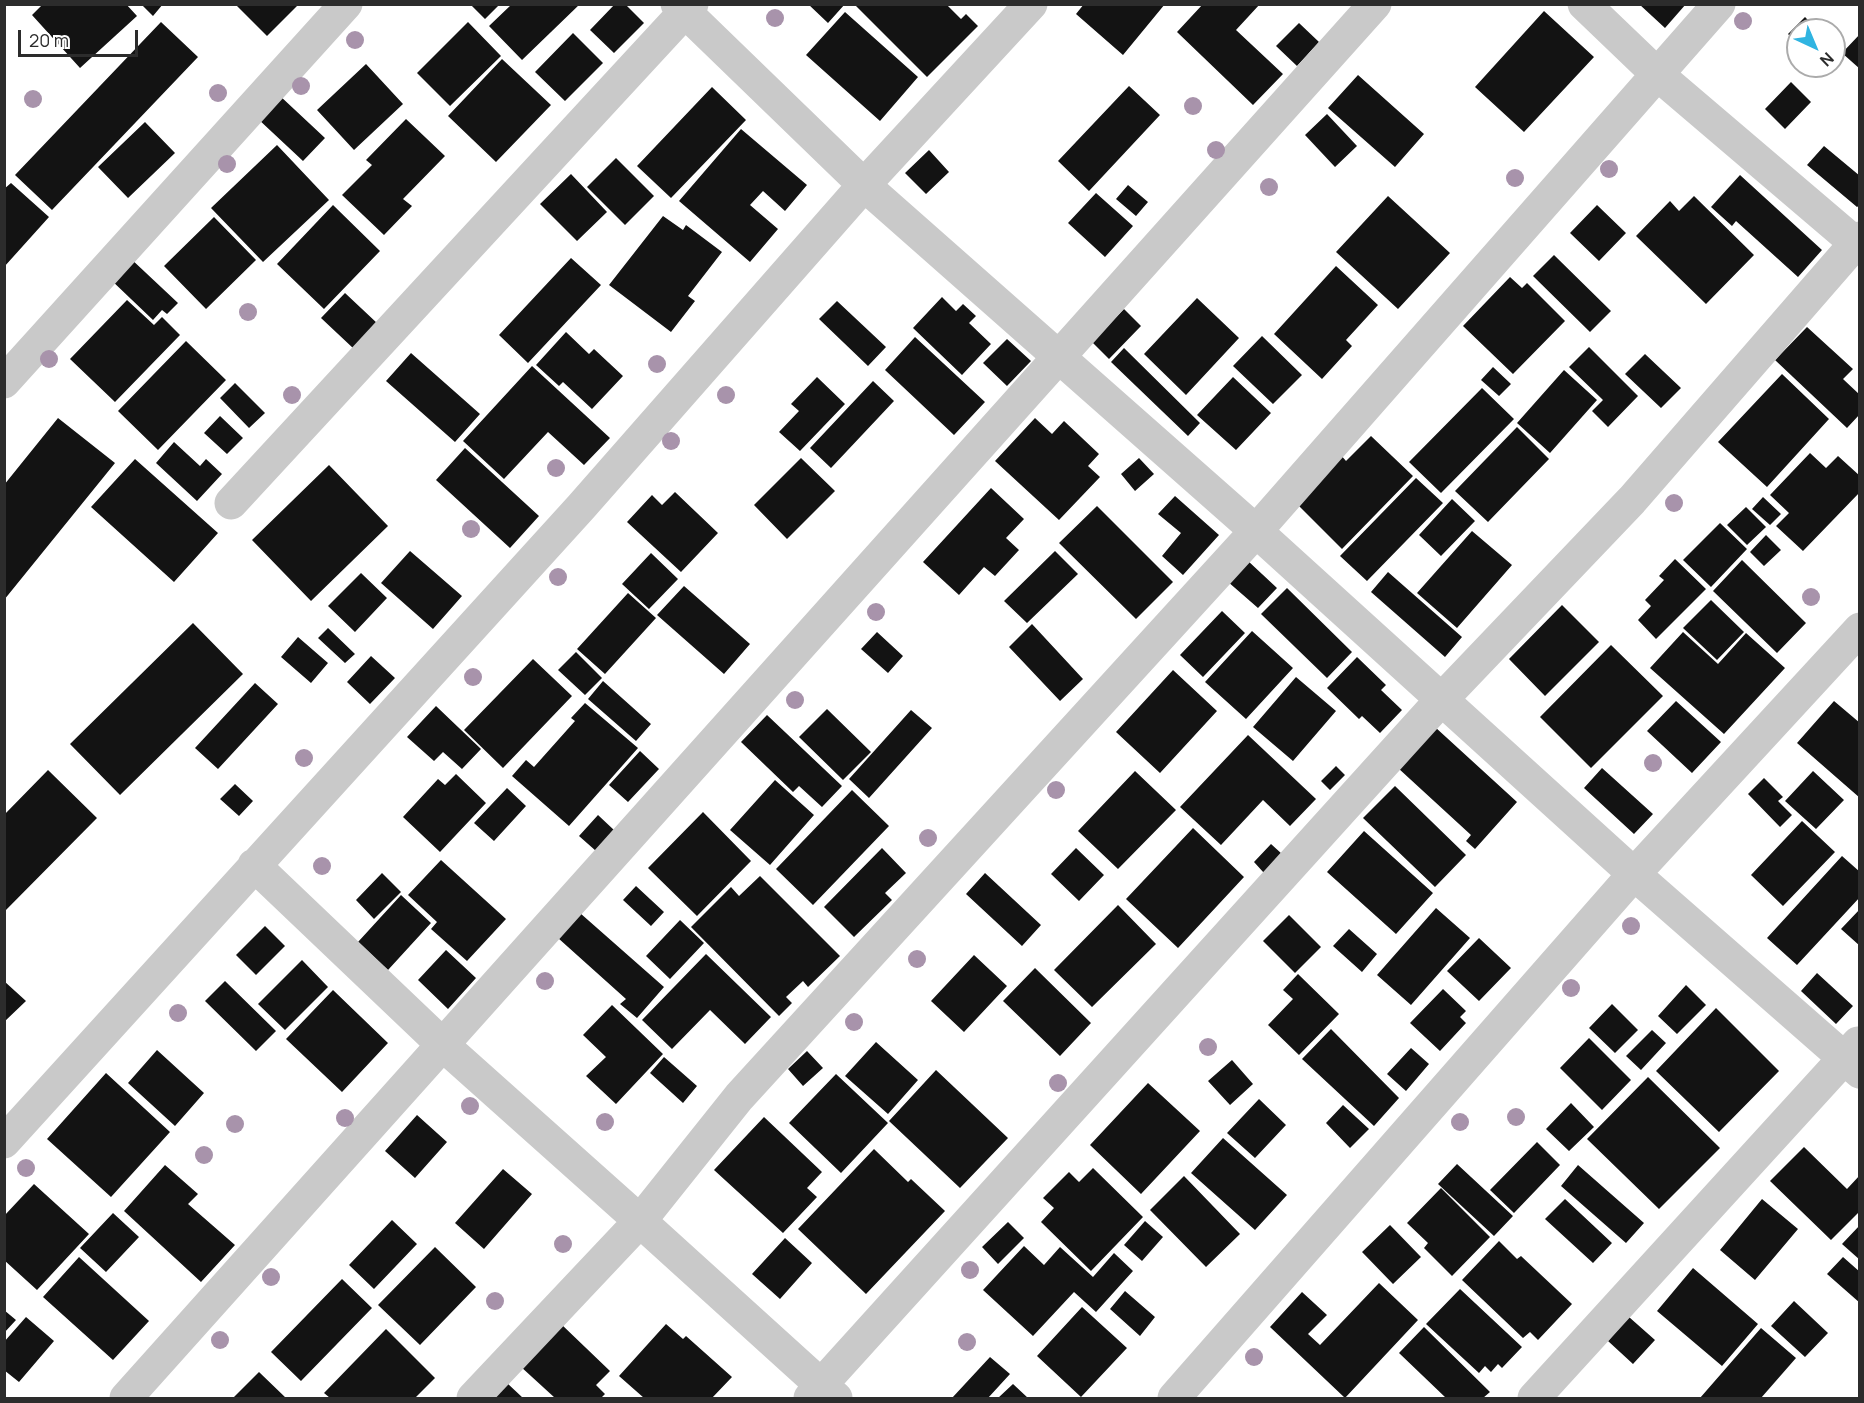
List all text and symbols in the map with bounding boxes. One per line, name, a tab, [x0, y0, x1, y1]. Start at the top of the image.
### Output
scale bar	[21, 18, 141, 56]
north arrow	[1786, 18, 1846, 78]
text: 20 m	[29, 28, 69, 52]
text: N	[1815, 48, 1839, 71]

